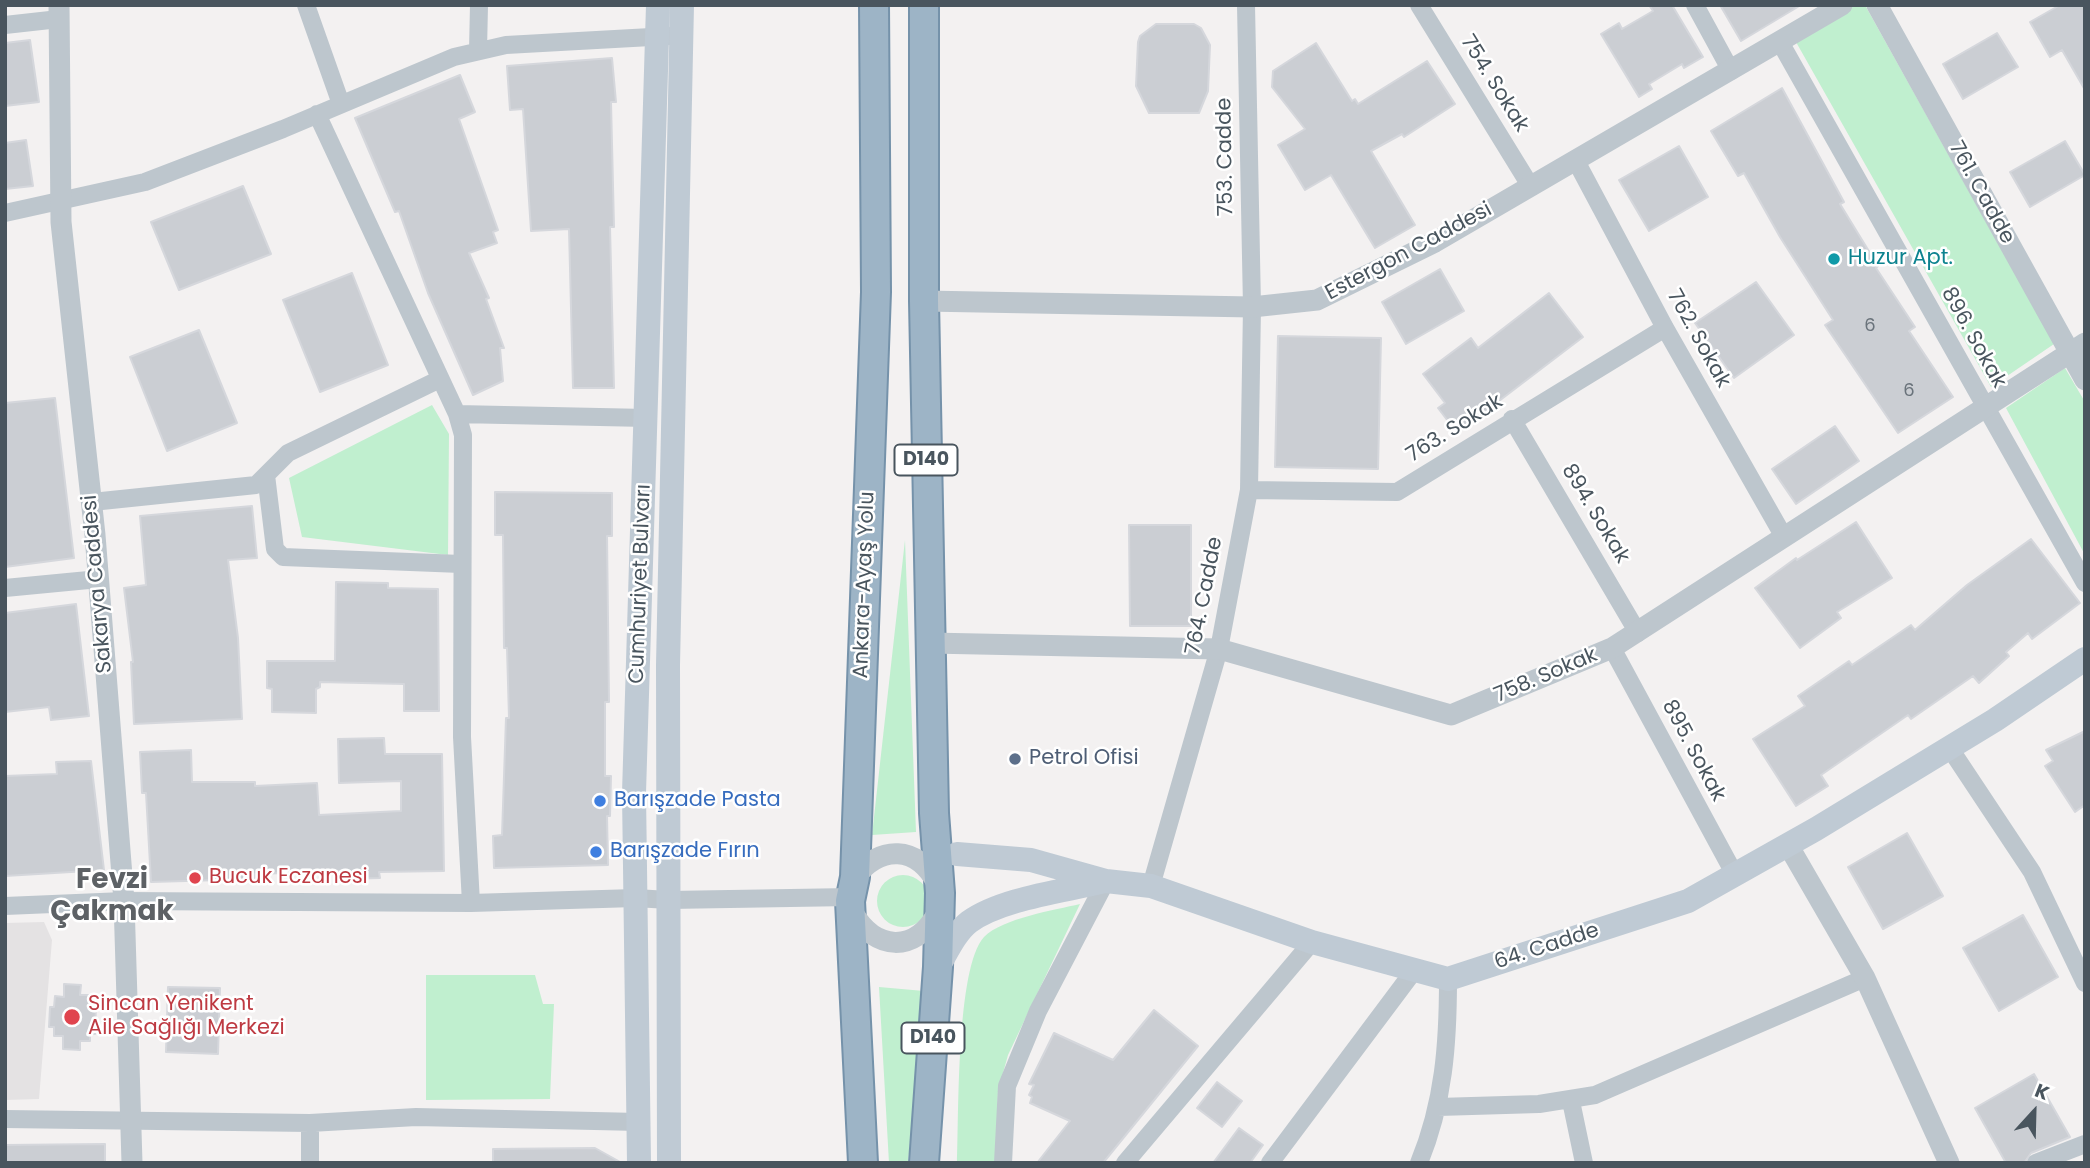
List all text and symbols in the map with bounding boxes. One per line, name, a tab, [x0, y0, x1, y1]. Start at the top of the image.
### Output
street label: 754. Sokak	[1454, 31, 1534, 137]
street label: 753. Cadde	[1212, 97, 1240, 217]
street label: 761. Cadde	[1943, 137, 2019, 249]
street label: Estergon Caddesi	[1321, 197, 1497, 307]
place label: Huzur Apt.	[1848, 246, 1953, 272]
marker: Huzur Apt.	[1826, 251, 1842, 267]
street label: 896. Sokak	[1935, 283, 2011, 393]
street label: 762. Sokak	[1661, 285, 1735, 393]
house number: 6	[1864, 315, 1876, 337]
house number: 6	[1903, 380, 1915, 402]
street label: 763. Sokak	[1402, 389, 1508, 469]
road number: D140	[894, 444, 958, 475]
street label: 894. Sokak	[1556, 460, 1634, 568]
street label: Cumhuriyet Bulvarı	[625, 484, 657, 684]
street label: Ankara-Ayaş Yolu	[849, 491, 881, 679]
street label: Sakarya Caddesi	[78, 494, 118, 674]
street label: 764. Cadde	[1181, 535, 1229, 657]
street label: 758. Sokak	[1491, 643, 1601, 709]
street label: 895. Sokak	[1656, 696, 1730, 806]
place label: Petrol Ofisi	[1029, 746, 1139, 772]
marker: Petrol Ofisi	[1007, 751, 1023, 767]
place label: Barışzade Pasta	[614, 788, 781, 814]
marker: Barışzade Pasta	[592, 793, 608, 809]
place label: Barışzade Fırın	[610, 839, 760, 865]
marker: Barışzade Fırın	[588, 844, 604, 860]
district label: Fevzi Çakmak	[50, 864, 174, 930]
place label: Bucuk Eczanesi	[209, 865, 368, 891]
marker: Bucuk Eczanesi	[187, 870, 203, 886]
street label: 64. Cadde	[1492, 918, 1602, 976]
place label: Sincan Yenikent Aile Sağlığı Merkezi	[88, 992, 285, 1042]
marker: Sincan Yenikent Aile Sağlığı Merkezi	[62, 1007, 82, 1027]
road number: D140	[902, 1022, 964, 1054]
north arrow	[1999, 1077, 2069, 1147]
text: K	[2031, 1077, 2053, 1107]

